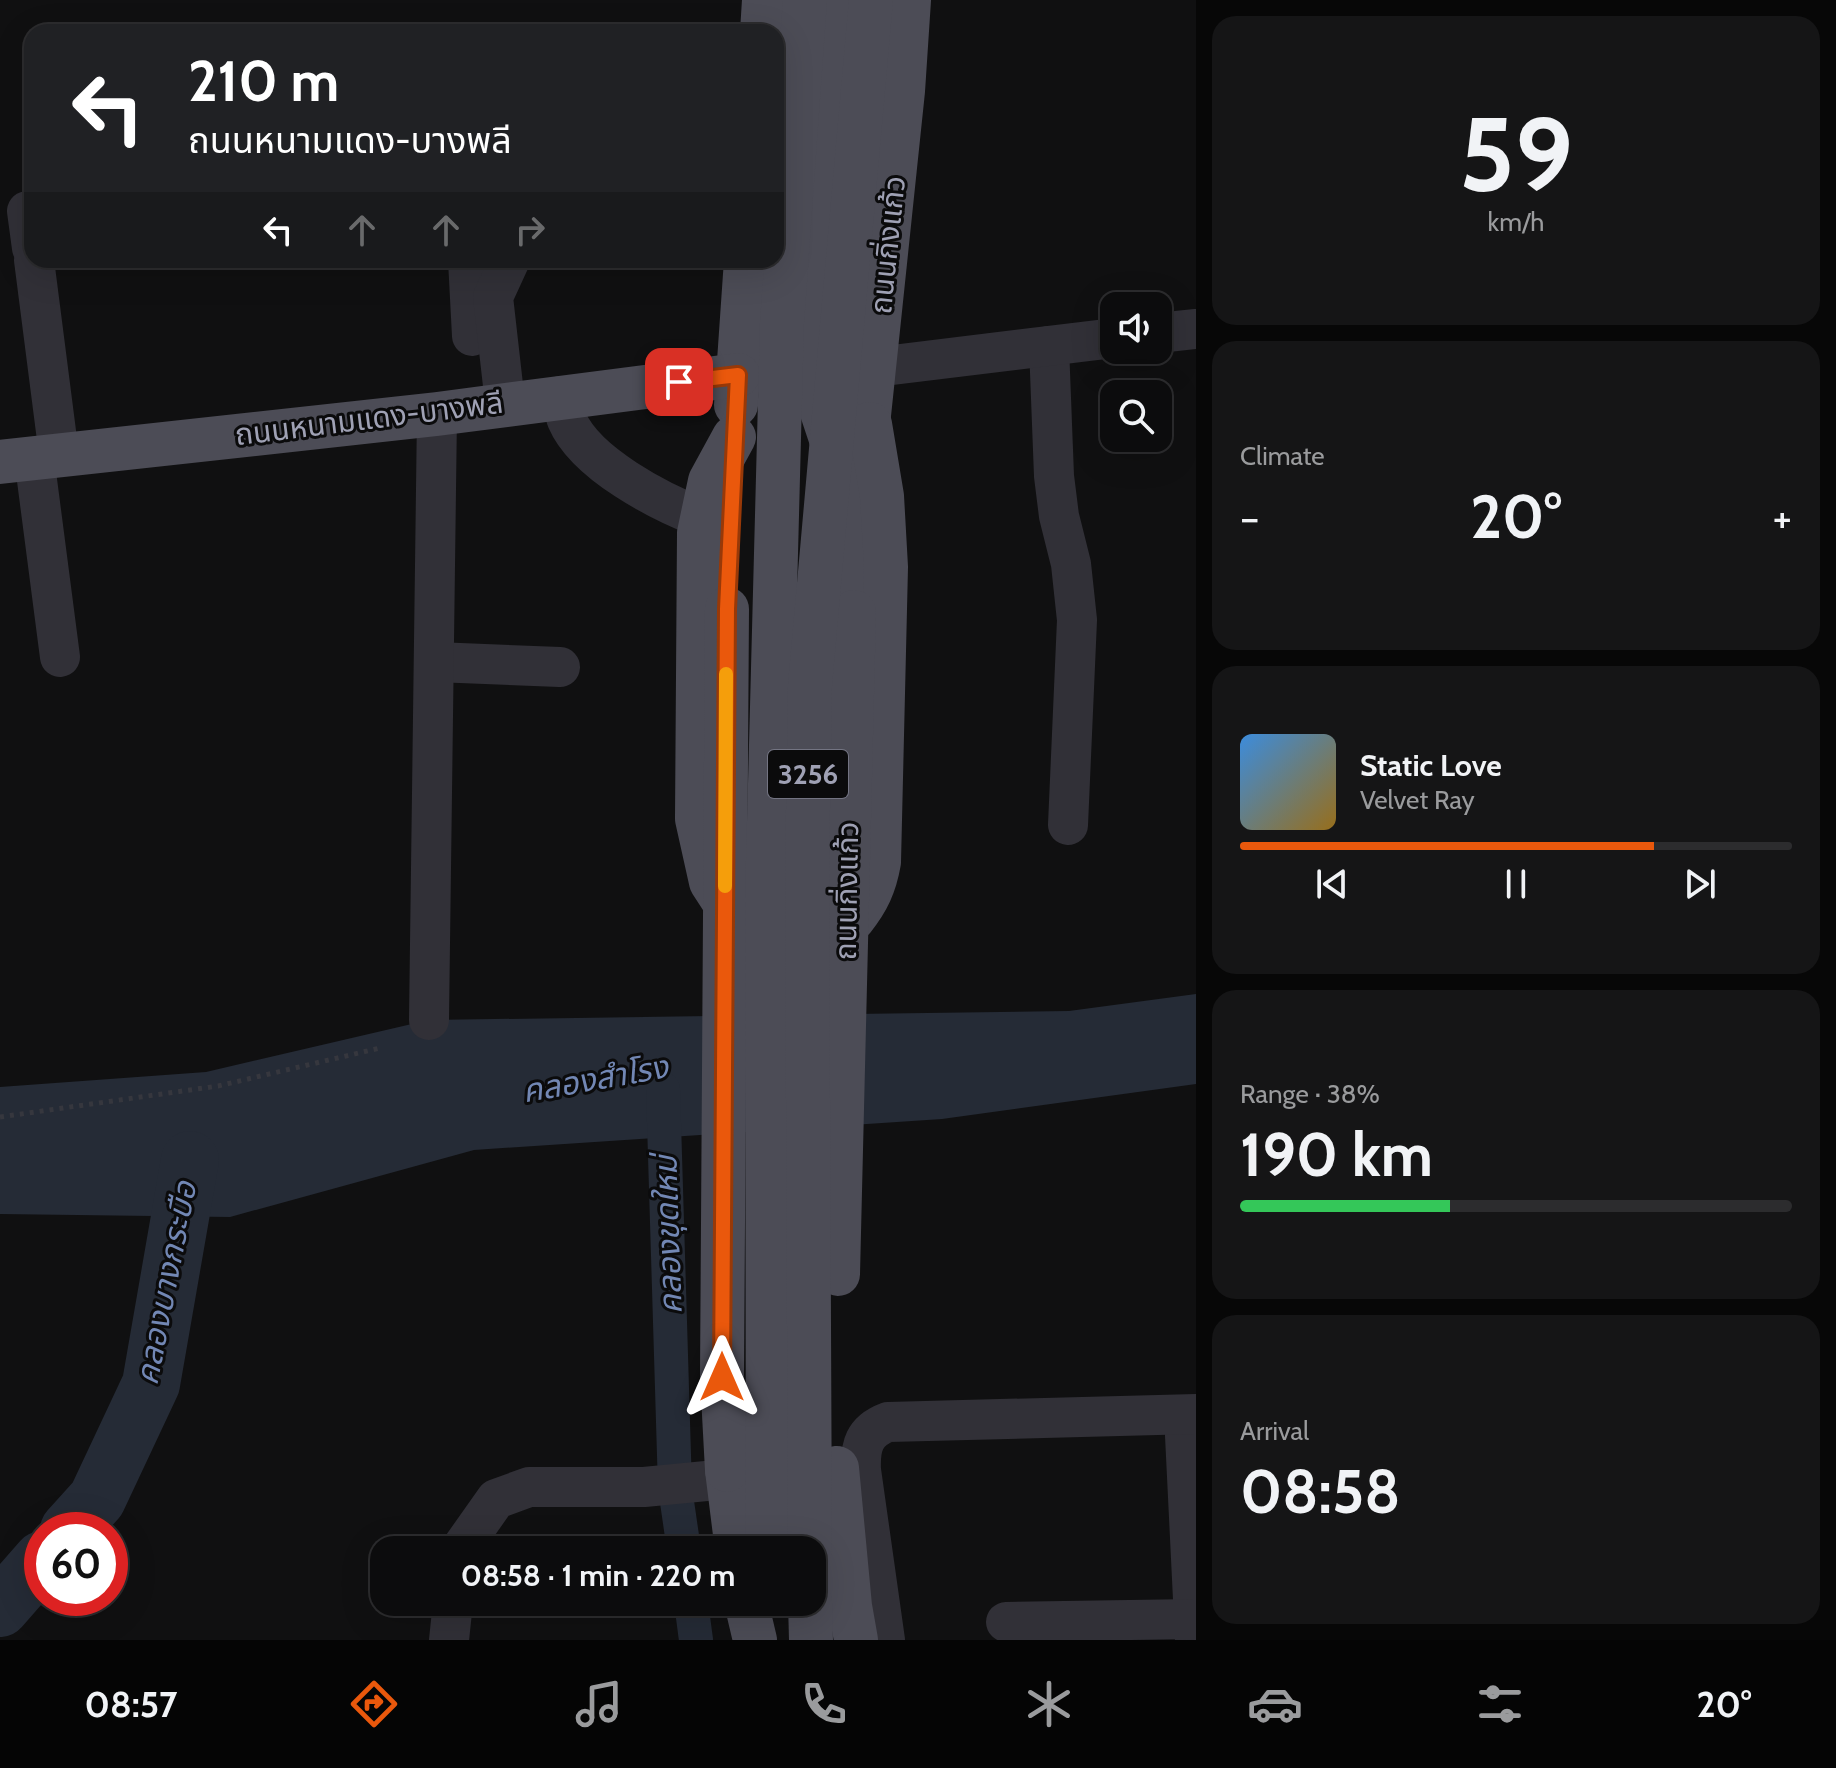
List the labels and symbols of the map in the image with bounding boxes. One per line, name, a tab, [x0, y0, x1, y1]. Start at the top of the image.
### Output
street label: ถนนกิ่งแก้ว	[862, 174, 913, 316]
pin	[645, 348, 713, 416]
street label: ถนนหนามแดง-บางพลี	[233, 384, 505, 453]
road number: 3256	[768, 750, 848, 798]
street label: ถนนกิ่งแก้ว	[827, 821, 866, 961]
water label: คลองสำโรง	[519, 1046, 673, 1110]
water label: คลองขุดใหม่	[645, 1151, 691, 1315]
water label: คลองบางกระบือ	[127, 1176, 205, 1388]
position arrow	[680, 1335, 764, 1419]
speed limit sign: 60	[24, 1512, 128, 1616]

